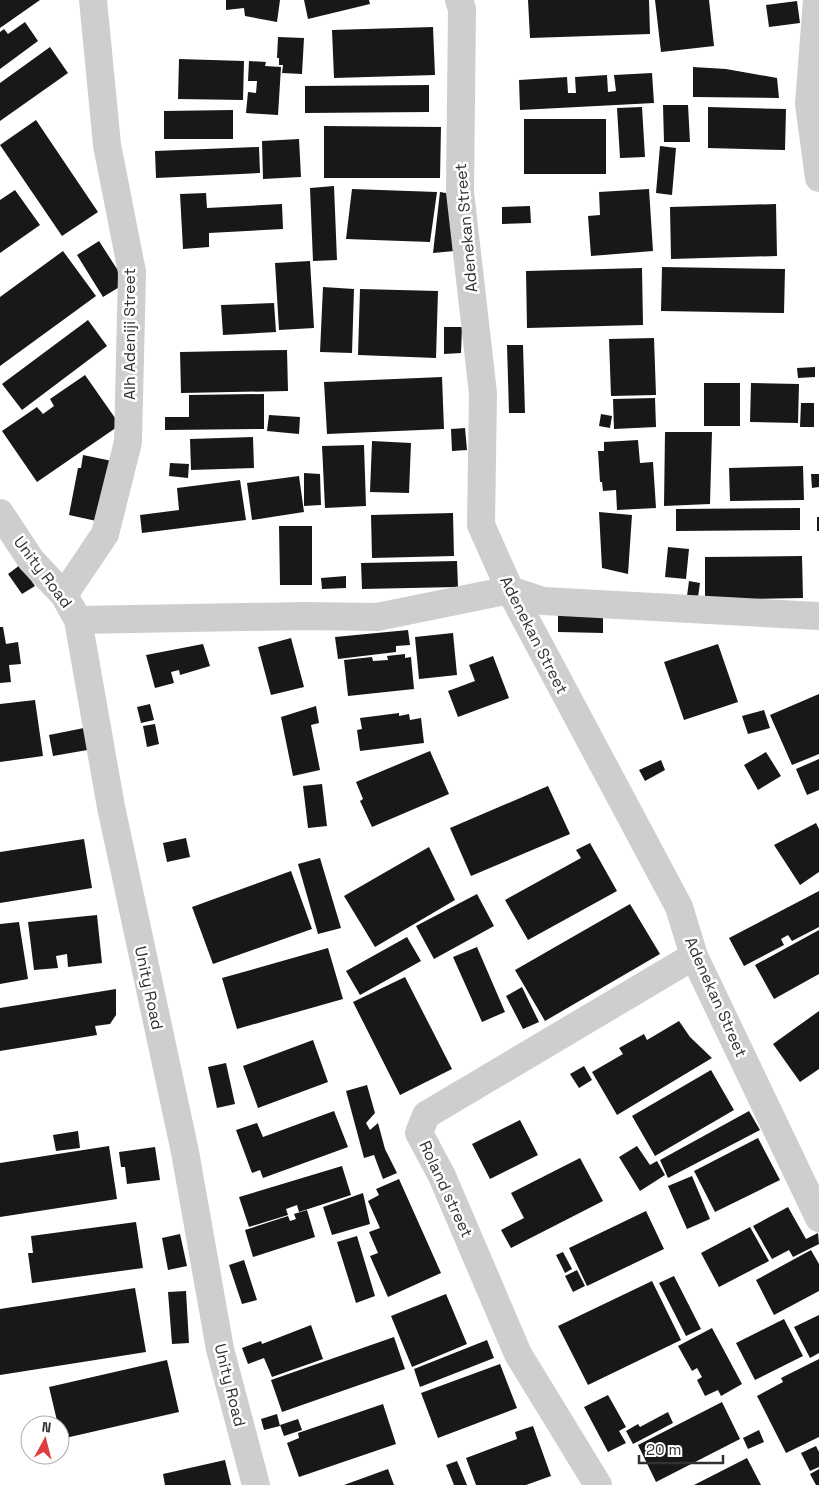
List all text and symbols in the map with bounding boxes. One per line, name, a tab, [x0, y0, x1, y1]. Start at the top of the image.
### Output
street label: Adenekan Street	[450, 163, 482, 293]
street label: Alh Adeniji Street	[119, 268, 140, 400]
street label: Unity Road	[9, 532, 77, 612]
street label: Adenekan Street	[495, 573, 573, 697]
street label: Adenekan Street	[680, 934, 752, 1060]
street label: Unity Road	[130, 944, 168, 1032]
street label: Roland street	[414, 1137, 478, 1241]
street label: Unity Road	[210, 1341, 250, 1429]
north arrow	[20, 1415, 70, 1465]
text: N	[41, 1418, 52, 1437]
scale bar	[639, 1432, 723, 1464]
text: 20 m	[646, 1440, 681, 1459]

